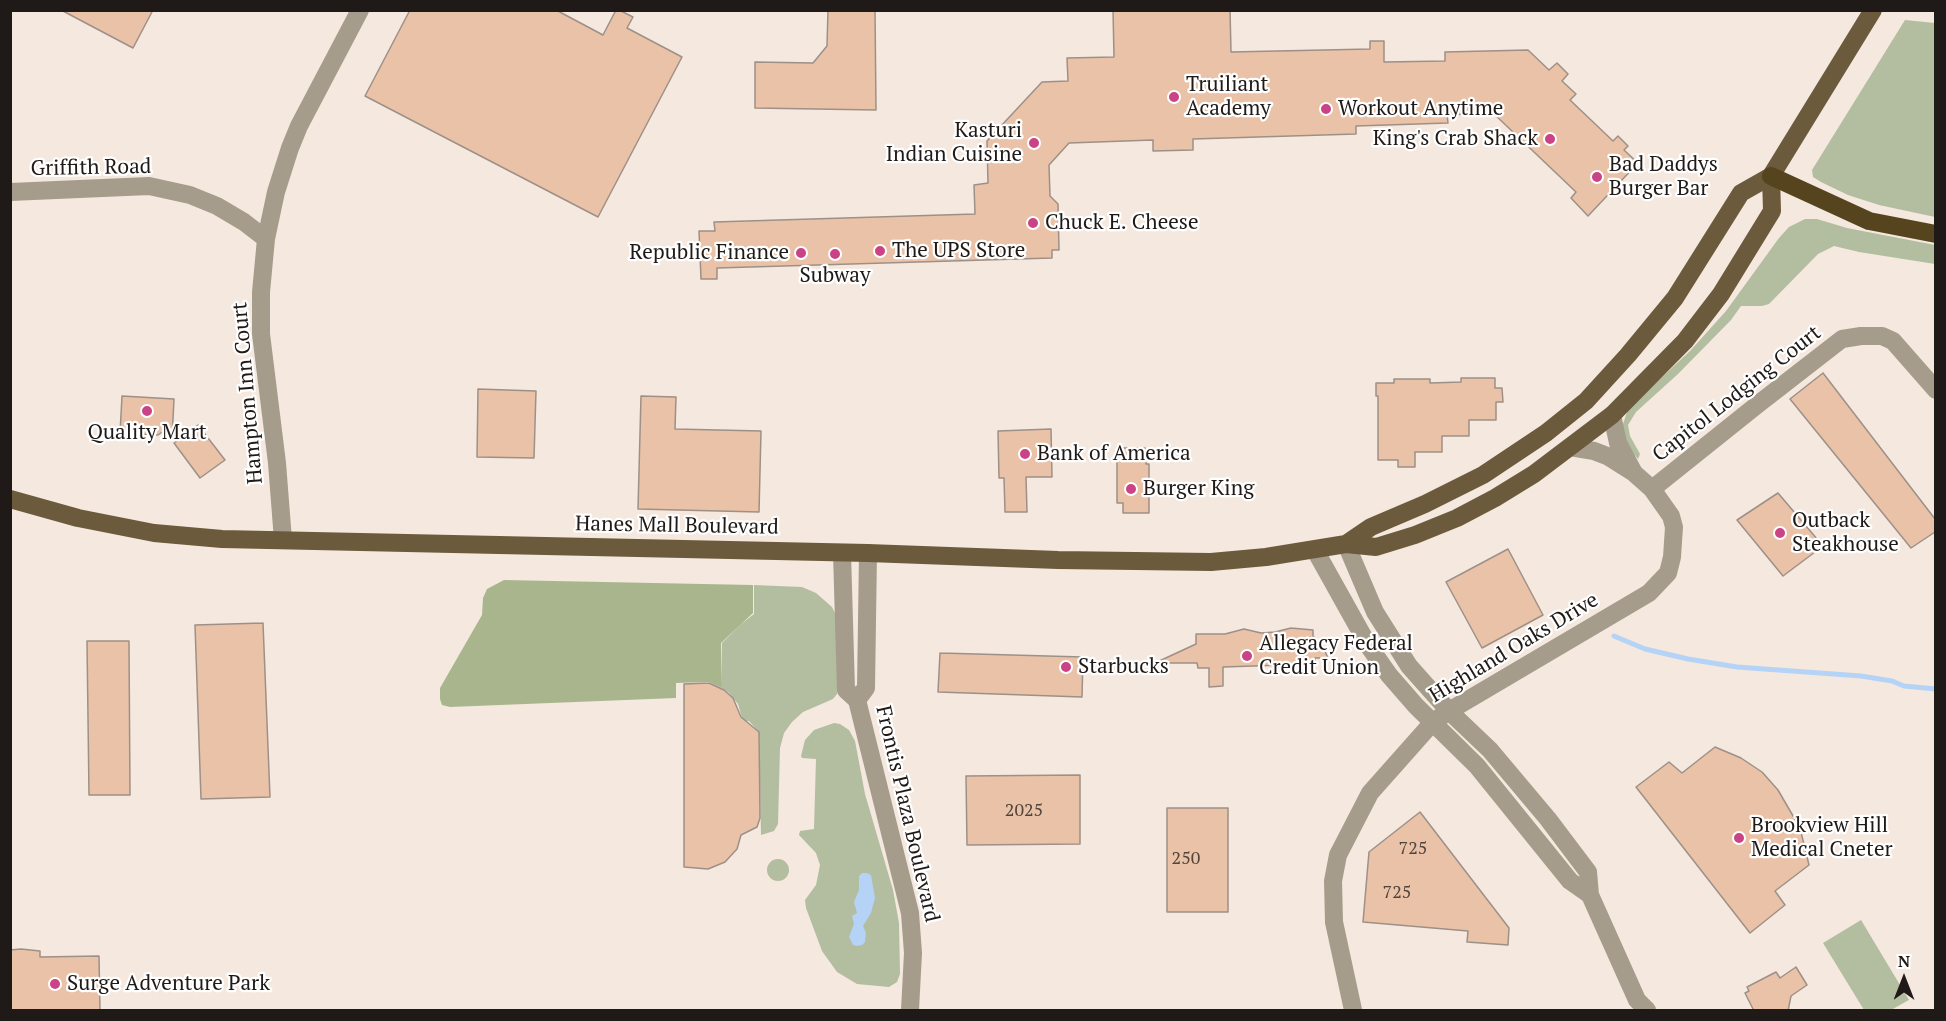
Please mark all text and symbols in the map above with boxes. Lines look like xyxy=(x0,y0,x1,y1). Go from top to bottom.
place label: Truiliant Academy xyxy=(1186,72,1271,122)
marker: Truiliant Academy xyxy=(1167,90,1181,104)
place label: Workout Anytime xyxy=(1338,96,1503,122)
marker: Workout Anytime xyxy=(1319,102,1333,116)
place label: Kasturi Indian Cuisine xyxy=(886,118,1022,168)
place label: King's Crab Shack xyxy=(1373,126,1538,152)
marker: King's Crab Shack xyxy=(1543,132,1557,146)
marker: Kasturi Indian Cuisine xyxy=(1027,136,1041,150)
place label: Bad Daddys Burger Bar xyxy=(1609,152,1718,202)
street label: Griffith Road xyxy=(30,154,152,182)
marker: Bad Daddys Burger Bar xyxy=(1590,170,1604,184)
place label: Chuck E. Cheese xyxy=(1045,210,1198,236)
marker: Chuck E. Cheese xyxy=(1026,216,1040,230)
place label: The UPS Store xyxy=(892,238,1025,264)
place label: Republic Finance xyxy=(629,240,789,266)
marker: The UPS Store xyxy=(873,244,887,258)
marker: Republic Finance xyxy=(794,246,808,260)
marker: Subway xyxy=(828,247,842,261)
place label: Subway xyxy=(799,263,871,289)
street label: Hampton Inn Court xyxy=(227,301,269,485)
street label: Capitol Lodging Court xyxy=(1648,321,1826,467)
marker: Quality Mart xyxy=(140,404,154,418)
place label: Quality Mart xyxy=(88,420,206,446)
place label: Bank of America xyxy=(1037,441,1191,467)
marker: Bank of America xyxy=(1018,447,1032,461)
place label: Burger King xyxy=(1143,476,1254,502)
marker: Burger King xyxy=(1124,482,1138,496)
place label: Outback Steakhouse xyxy=(1792,508,1899,558)
street label: Hanes Mall Boulevard xyxy=(575,512,779,540)
marker: Outback Steakhouse xyxy=(1773,526,1787,540)
street label: Highland Oaks Drive xyxy=(1425,588,1603,708)
place label: Allegacy Federal Credit Union xyxy=(1259,631,1413,681)
marker: Allegacy Federal Credit Union xyxy=(1240,649,1254,663)
place label: Starbucks xyxy=(1078,654,1169,680)
marker: Starbucks xyxy=(1059,660,1073,674)
street label: Frontis Plaza Boulevard xyxy=(870,703,944,925)
house number: 2025 xyxy=(1005,800,1043,822)
place label: Brookview Hill Medical Cneter xyxy=(1751,813,1893,863)
marker: Brookview Hill Medical Cneter xyxy=(1732,831,1746,845)
house number: 725 xyxy=(1399,838,1427,860)
house number: 250 xyxy=(1172,848,1200,870)
house number: 725 xyxy=(1383,882,1411,904)
north arrow xyxy=(1874,949,1934,1009)
text: N xyxy=(1898,950,1910,972)
place label: Surge Adventure Park xyxy=(67,971,270,997)
marker: Surge Adventure Park xyxy=(48,977,62,991)

